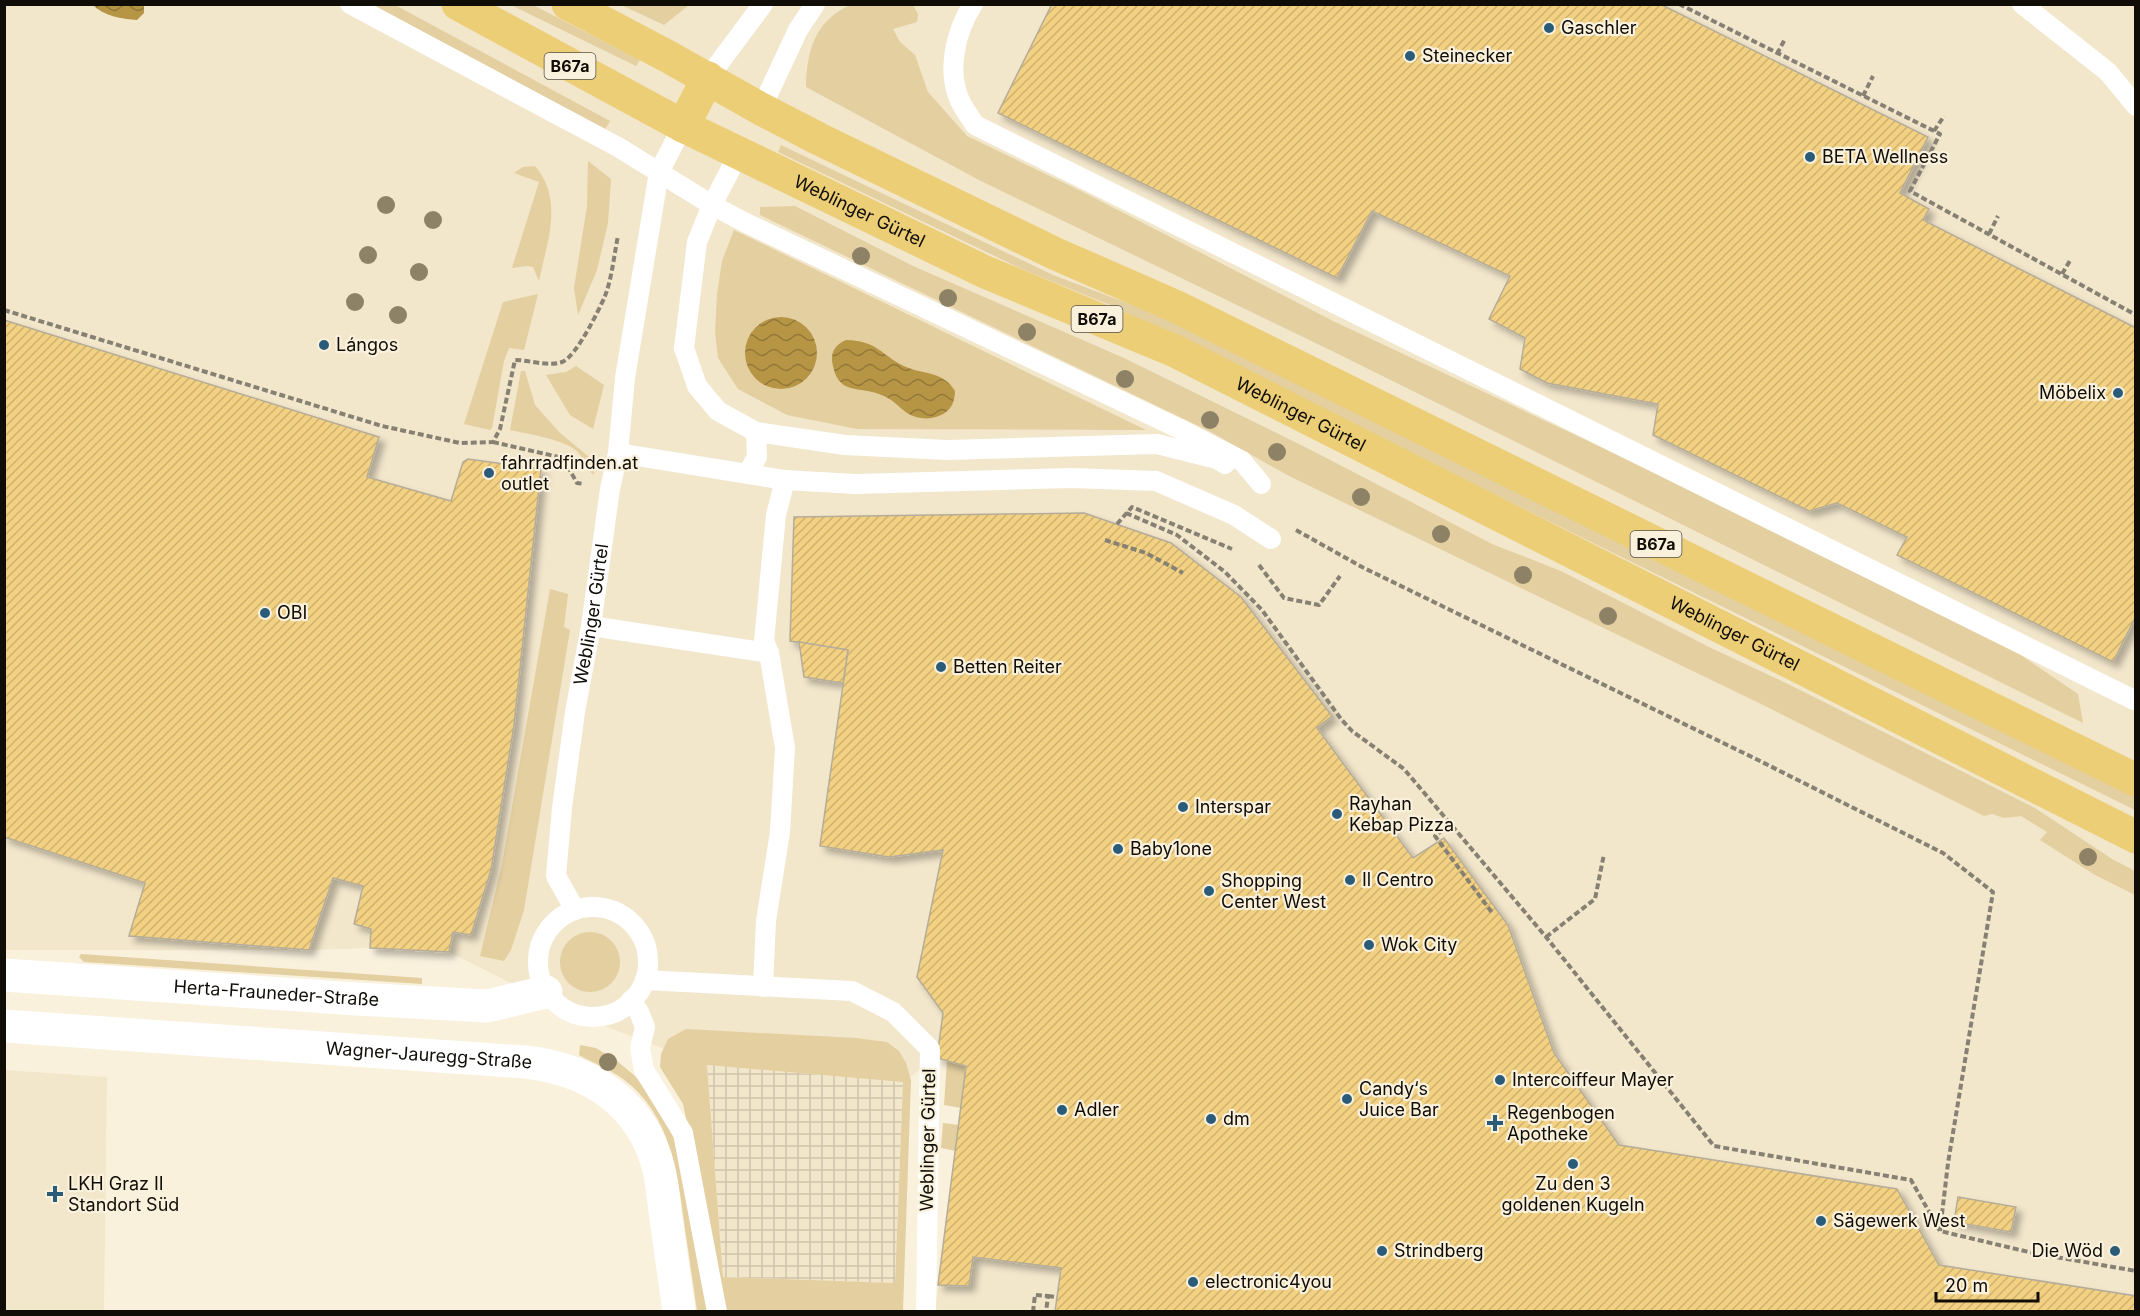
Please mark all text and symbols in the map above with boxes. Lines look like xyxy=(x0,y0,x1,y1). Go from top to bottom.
place label: Gaschler xyxy=(1561,17,1637,38)
marker: Gaschler xyxy=(1542,21,1556,35)
place label: Steinecker xyxy=(1422,45,1512,66)
marker: Steinecker xyxy=(1403,49,1417,63)
road number: B67a xyxy=(544,53,596,79)
place label: BETA Wellness xyxy=(1822,146,1948,167)
marker: BETA Wellness xyxy=(1803,150,1817,164)
street label: Weblinger Gürtel xyxy=(791,170,929,251)
road number: B67a xyxy=(1072,306,1122,332)
place label: Lángos xyxy=(336,334,398,355)
marker: Lángos xyxy=(317,338,331,352)
street label: Weblinger Gürtel xyxy=(1232,373,1369,456)
place label: Möbelix xyxy=(2039,382,2106,403)
marker: Möbelix xyxy=(2111,386,2125,400)
place label: fahrradfinden.at outlet xyxy=(501,452,638,494)
marker: fahrradfinden.at outlet xyxy=(482,466,496,480)
road number: B67a xyxy=(1630,531,1682,557)
street label: Weblinger Gürtel xyxy=(569,542,612,687)
street label: Weblinger Gürtel xyxy=(1666,592,1803,675)
place label: OBI xyxy=(277,602,307,623)
marker: OBI xyxy=(258,606,272,620)
place label: Betten Reiter xyxy=(953,656,1062,677)
marker: Betten Reiter xyxy=(934,660,948,674)
place label: Rayhan Kebap Pizza xyxy=(1349,793,1454,835)
place label: Interspar xyxy=(1195,796,1271,817)
marker: Interspar xyxy=(1176,800,1190,814)
marker: Rayhan Kebap Pizza xyxy=(1330,807,1344,821)
place label: Baby1one xyxy=(1130,838,1212,859)
marker: Baby1one xyxy=(1111,842,1125,856)
place label: Il Centro xyxy=(1362,869,1434,890)
place label: Shopping Center West xyxy=(1221,870,1326,912)
marker: Il Centro xyxy=(1343,873,1357,887)
marker: Shopping Center West xyxy=(1202,884,1216,898)
place label: Wok City xyxy=(1381,934,1457,955)
marker: Wok City xyxy=(1362,938,1376,952)
street label: Herta-Frauneder-Straße xyxy=(173,976,380,1010)
street label: Wagner-Jauregg-Straße xyxy=(325,1037,534,1073)
street label: Weblinger Gürtel xyxy=(916,1068,939,1212)
place label: Intercoiffeur Mayer xyxy=(1512,1069,1674,1090)
marker: Intercoiffeur Mayer xyxy=(1493,1073,1507,1087)
place label: Candy‘s Juice Bar xyxy=(1359,1078,1439,1120)
marker: Candy‘s Juice Bar xyxy=(1340,1092,1354,1106)
place label: Adler xyxy=(1074,1099,1119,1120)
place label: Regenbogen Apotheke xyxy=(1507,1102,1615,1144)
marker: Adler xyxy=(1055,1103,1069,1117)
place label: dm xyxy=(1223,1108,1250,1129)
marker: dm xyxy=(1204,1112,1218,1126)
marker: Regenbogen Apotheke xyxy=(1488,1116,1502,1130)
marker: Zu den 3 goldenen Kugeln xyxy=(1566,1157,1580,1171)
place label: LKH Graz II Standort Süd xyxy=(68,1173,179,1215)
place label: Zu den 3 goldenen Kugeln xyxy=(1501,1173,1645,1215)
marker: LKH Graz II Standort Süd xyxy=(46,1185,64,1203)
place label: Sägewerk West xyxy=(1833,1210,1966,1231)
marker: Sägewerk West xyxy=(1814,1214,1828,1228)
place label: Strindberg xyxy=(1394,1240,1484,1261)
place label: Die Wöd xyxy=(2031,1240,2103,1261)
marker: Strindberg xyxy=(1375,1244,1389,1258)
marker: Die Wöd xyxy=(2108,1244,2122,1258)
scale bar xyxy=(1936,1265,2038,1303)
place label: electronic4you xyxy=(1205,1271,1332,1292)
marker: electronic4you xyxy=(1186,1275,1200,1289)
text: 20 m xyxy=(1945,1275,1988,1296)

